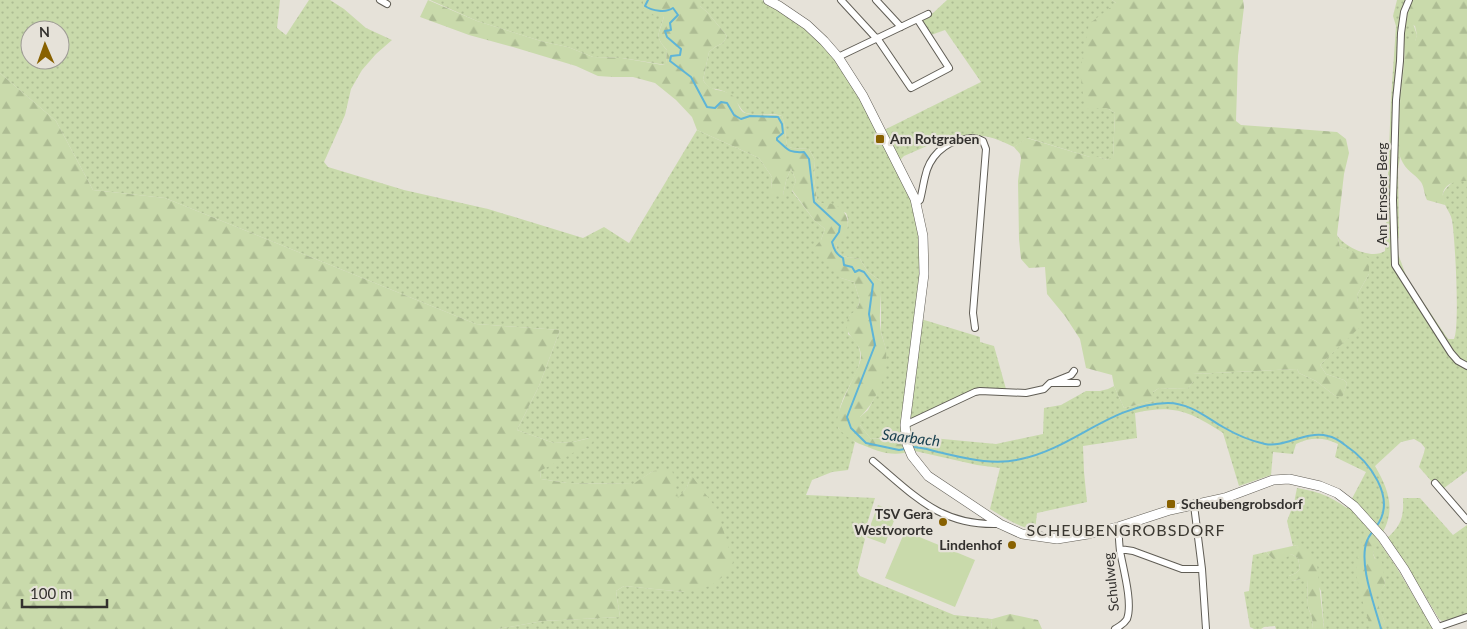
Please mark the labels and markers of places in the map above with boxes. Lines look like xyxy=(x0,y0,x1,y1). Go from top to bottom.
place label: Am Rotgraben xyxy=(889,130,980,147)
marker: Am Rotgraben xyxy=(874,133,886,145)
place label: Scheubengrobsdorf xyxy=(1181,495,1303,512)
marker: Scheubengrobsdorf xyxy=(1165,498,1177,510)
place label: TSV Gera Westvororte xyxy=(854,505,934,538)
marker: TSV Gera Westvororte xyxy=(937,516,949,528)
place label: Lindenhof xyxy=(939,536,1002,553)
marker: Lindenhof xyxy=(1006,539,1018,551)

